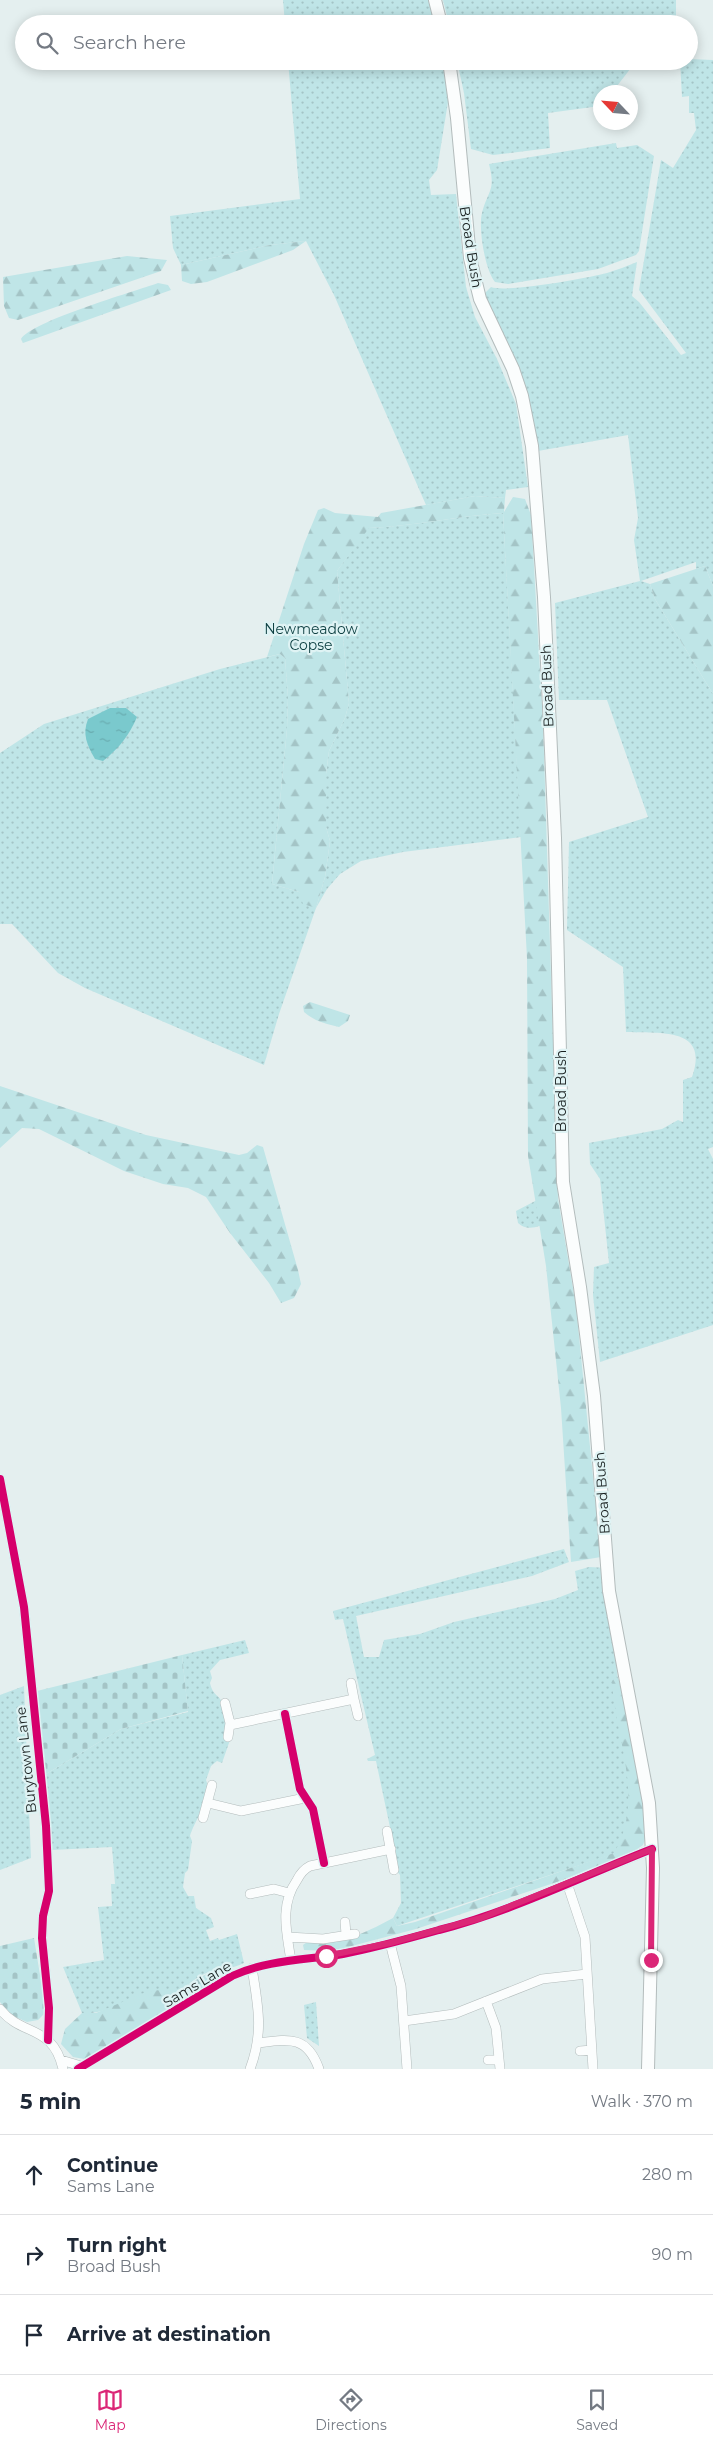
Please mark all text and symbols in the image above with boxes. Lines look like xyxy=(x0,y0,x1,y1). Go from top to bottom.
search box xyxy=(15,15,698,70)
icon: search xyxy=(33,29,61,57)
text: Search here xyxy=(73,31,186,54)
north arrow xyxy=(593,85,638,130)
street label: Broad Bush xyxy=(456,205,486,289)
park label: Newmeadow Copse xyxy=(264,620,359,654)
street label: Broad Bush xyxy=(537,645,557,727)
street label: Broad Bush xyxy=(552,1050,570,1132)
street label: Broad Bush xyxy=(590,1451,614,1535)
street label: Burytown Lane xyxy=(11,1706,41,1814)
route start xyxy=(315,1945,338,1968)
route end xyxy=(640,1949,663,1972)
street label: Sams Lane xyxy=(160,1957,234,2011)
text: 5 min xyxy=(20,2089,81,2114)
text: Walk · 370 m xyxy=(591,2092,693,2111)
text: Continue xyxy=(67,2154,158,2177)
icon: ahead xyxy=(20,2161,48,2189)
text: 280 m xyxy=(642,2165,693,2184)
text: Sams Lane xyxy=(67,2177,155,2196)
text: Turn right xyxy=(67,2234,167,2257)
icon: right xyxy=(20,2241,48,2269)
text: 90 m xyxy=(651,2245,693,2264)
text: Broad Bush xyxy=(67,2257,161,2276)
icon: arrive xyxy=(20,2321,48,2349)
text: Arrive at destination xyxy=(67,2323,271,2346)
tab: Map xyxy=(95,2386,126,2434)
tab: Directions xyxy=(315,2386,387,2434)
tab: Saved xyxy=(576,2386,618,2434)

